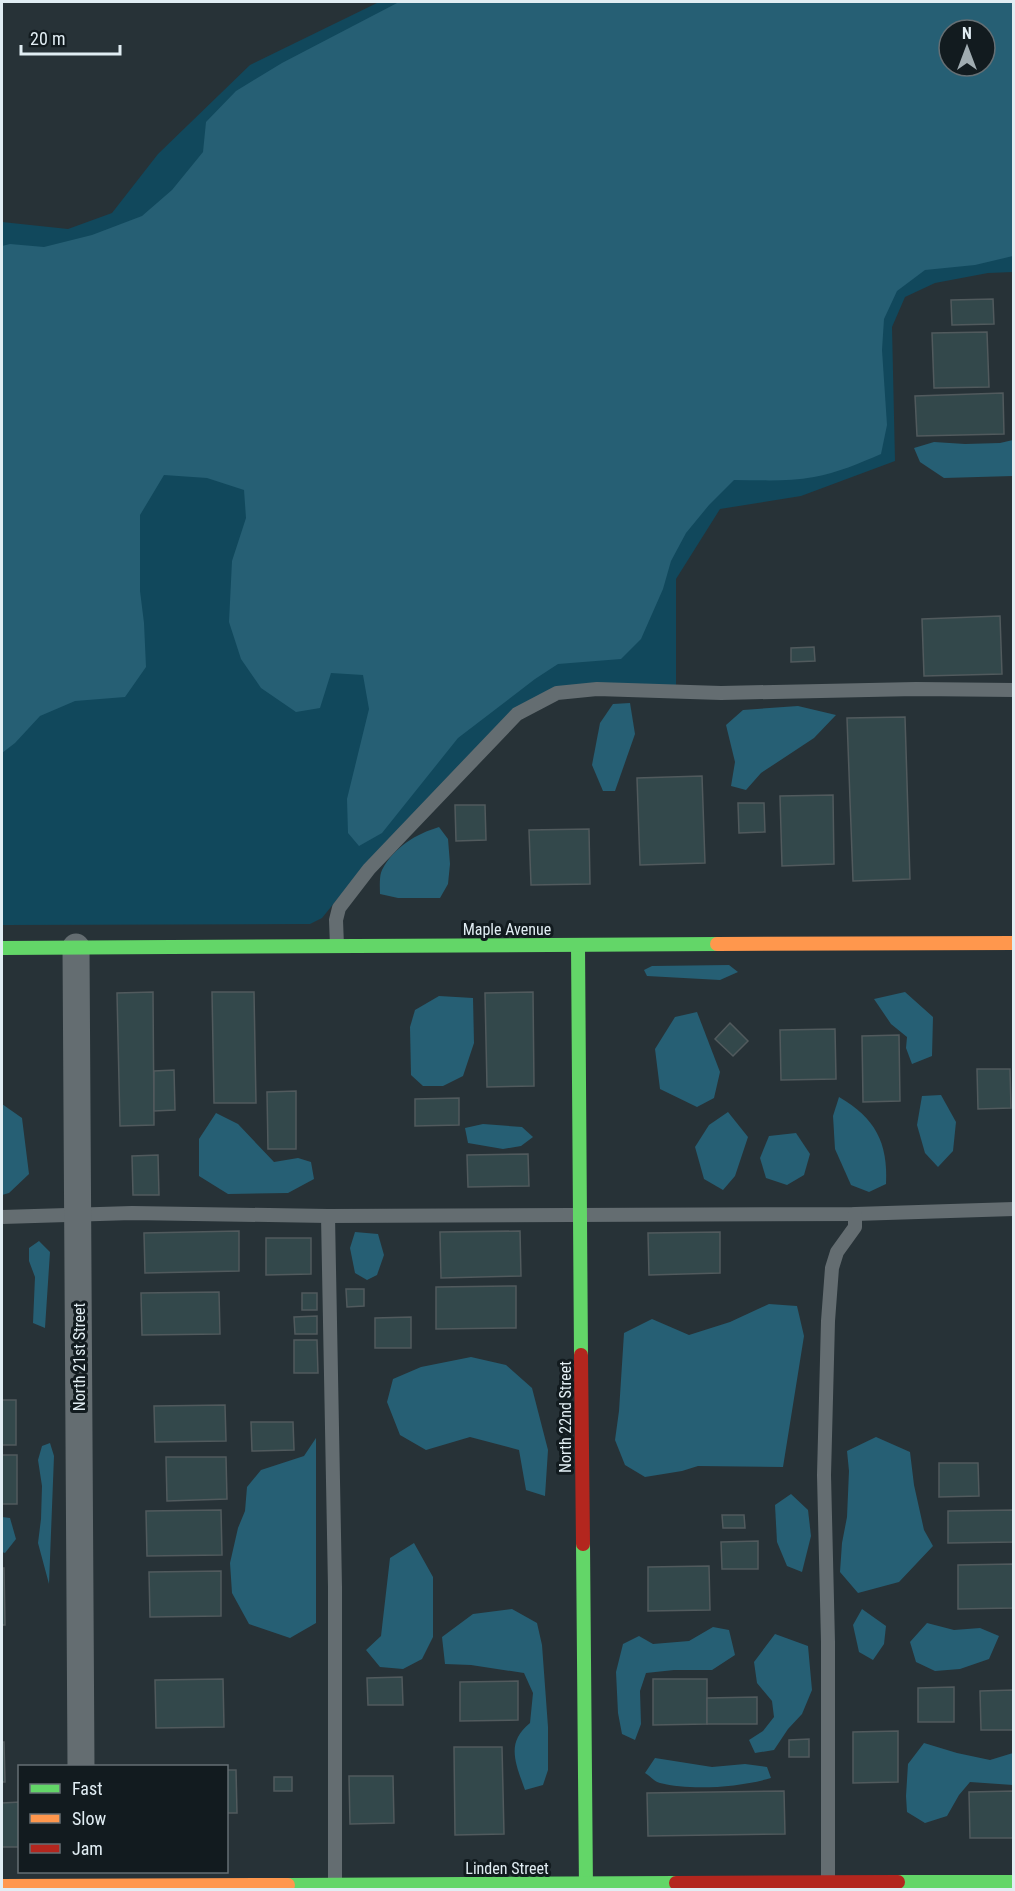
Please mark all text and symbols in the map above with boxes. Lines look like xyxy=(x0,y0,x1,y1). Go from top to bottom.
scale bar xyxy=(21,18,120,56)
north arrow xyxy=(937,18,997,78)
text: N xyxy=(962,24,972,43)
text: 20 m xyxy=(30,28,65,49)
street label: Maple Avenue xyxy=(463,920,551,939)
street label: North 21st Street xyxy=(70,1303,89,1411)
street label: North 22nd Street xyxy=(556,1361,575,1473)
legend xyxy=(18,1765,228,1873)
text: Fast xyxy=(72,1778,103,1799)
text: Slow xyxy=(72,1808,107,1829)
text: Jam xyxy=(72,1838,103,1859)
street label: Linden Street xyxy=(465,1859,549,1878)

